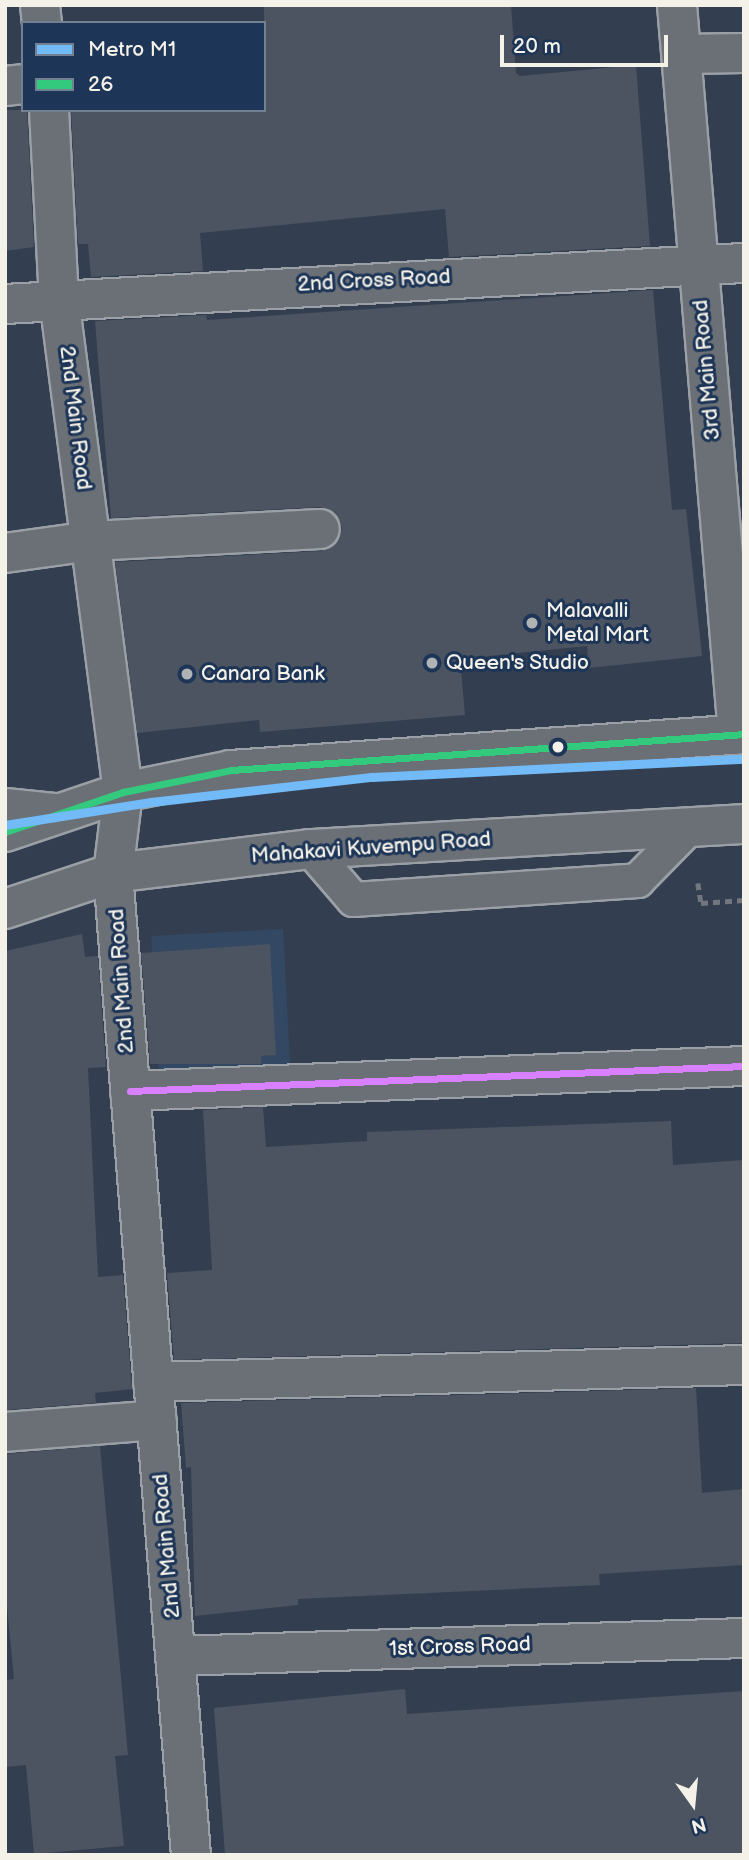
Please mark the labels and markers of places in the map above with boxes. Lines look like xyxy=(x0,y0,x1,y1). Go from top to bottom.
place label: Malavalli Metal Mart xyxy=(546,598,649,648)
marker: Malavalli Metal Mart xyxy=(524,615,540,631)
place label: Queen's Studio xyxy=(446,650,589,676)
marker: Queen's Studio xyxy=(424,655,440,671)
place label: Canara Bank xyxy=(201,661,325,687)
marker: Canara Bank xyxy=(179,666,195,682)
unlabelled marker xyxy=(551,740,565,754)

